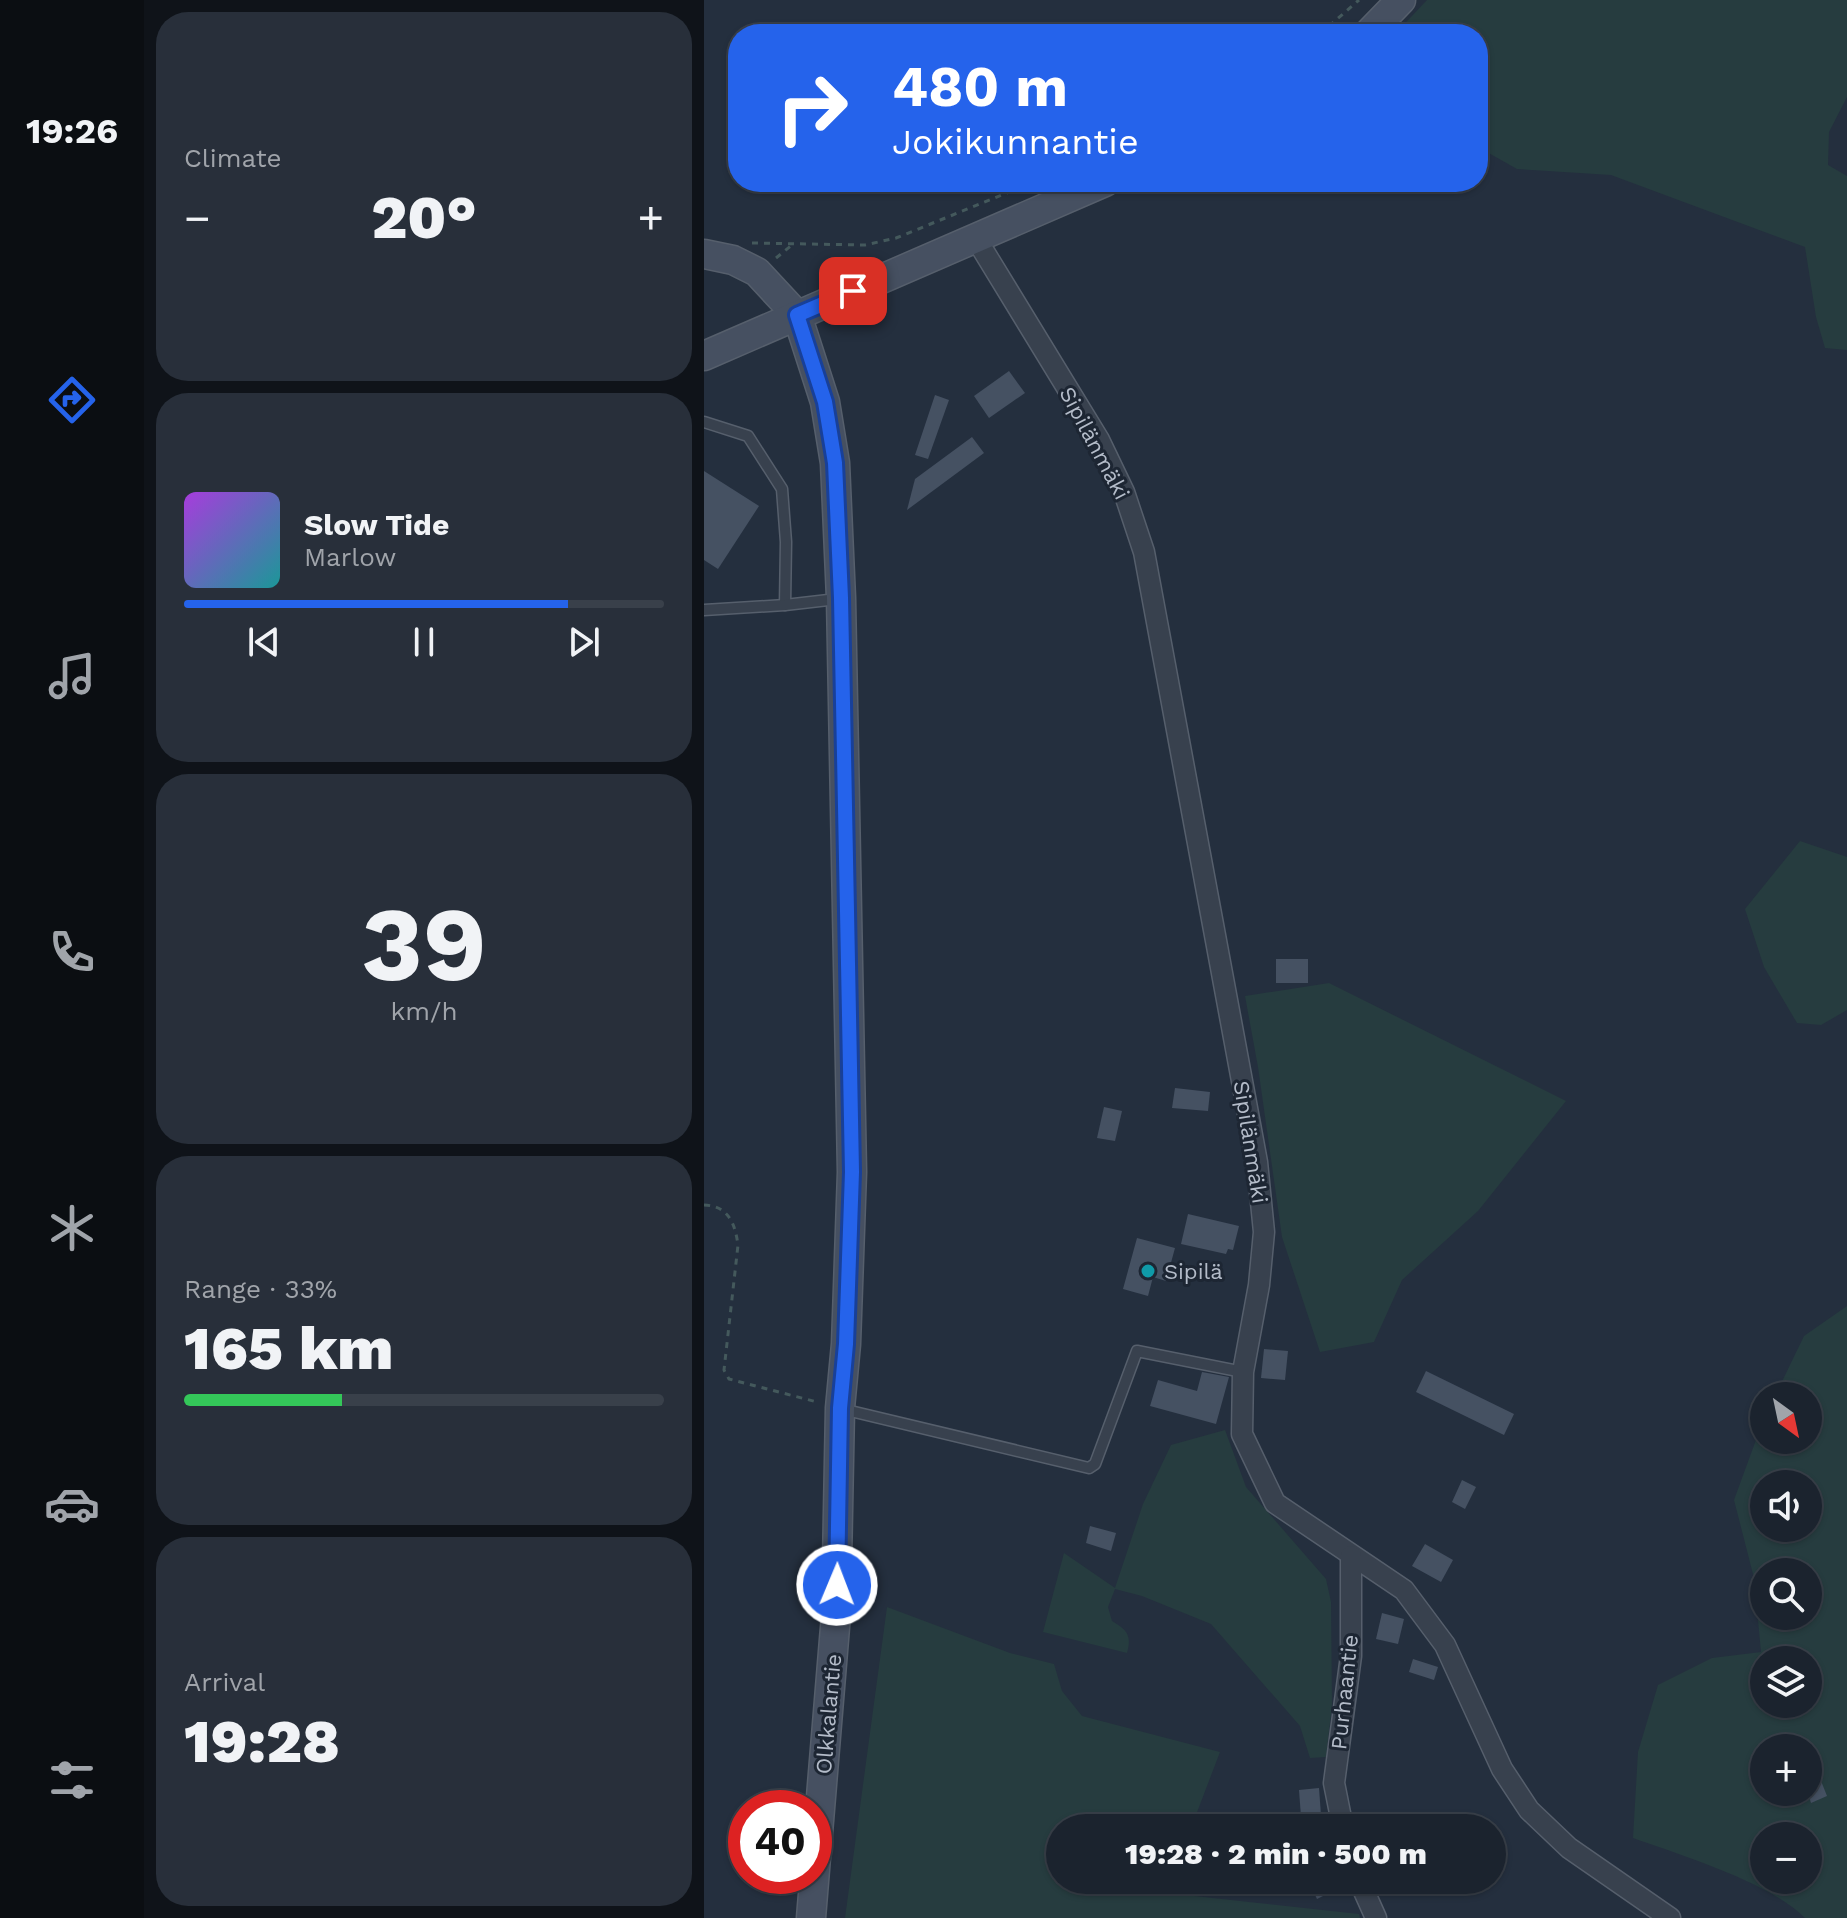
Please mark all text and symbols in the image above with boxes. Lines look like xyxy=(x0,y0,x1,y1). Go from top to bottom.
text: 480 m xyxy=(892,54,1068,120)
icon: right xyxy=(760,56,864,160)
text: 19:26 xyxy=(26,110,118,152)
text: Jokikunnantie xyxy=(892,121,1139,163)
text: Climate xyxy=(184,143,282,173)
text: 20° xyxy=(371,182,477,253)
text: − xyxy=(184,192,211,244)
text: + xyxy=(637,192,664,244)
pin xyxy=(819,257,887,325)
icon: arrive xyxy=(831,269,875,313)
icon: directions xyxy=(44,372,100,428)
street label: Sipilänmäki xyxy=(1054,383,1135,504)
text: Slow Tide xyxy=(304,507,449,542)
text: Marlow xyxy=(304,542,396,572)
icon: previous xyxy=(242,620,286,664)
icon: pause xyxy=(402,620,446,664)
icon: next xyxy=(562,620,606,664)
icon: music xyxy=(44,648,100,704)
text: 39 xyxy=(361,883,487,1005)
icon: phone xyxy=(44,924,100,980)
text: km/h xyxy=(391,996,457,1026)
street label: Sipilänmäki xyxy=(1228,1079,1273,1205)
icon: climate xyxy=(44,1200,100,1256)
place label: Sipilä xyxy=(1164,1259,1223,1284)
marker: Sipilä xyxy=(1139,1262,1157,1280)
text: Range · 33% xyxy=(184,1274,337,1304)
text: 165 km xyxy=(184,1313,394,1384)
north arrow xyxy=(1750,1382,1822,1454)
map controls xyxy=(1750,1382,1822,1894)
button: sound xyxy=(1750,1470,1822,1542)
icon: car xyxy=(44,1476,100,1532)
position arrow xyxy=(795,1543,879,1627)
button: search xyxy=(1750,1558,1822,1630)
street label: Purhaantie xyxy=(1326,1633,1363,1751)
button: layers xyxy=(1750,1646,1822,1718)
street label: Olkkalantie xyxy=(811,1653,846,1775)
text: Arrival xyxy=(184,1667,265,1697)
text: 19:28 xyxy=(184,1706,340,1777)
button: + xyxy=(1750,1734,1822,1806)
icon: filters xyxy=(44,1752,100,1808)
speed limit sign: 40 xyxy=(728,1790,832,1894)
button: − xyxy=(1750,1822,1822,1894)
text: 19:28 · 2 min · 500 m xyxy=(1125,1836,1427,1871)

